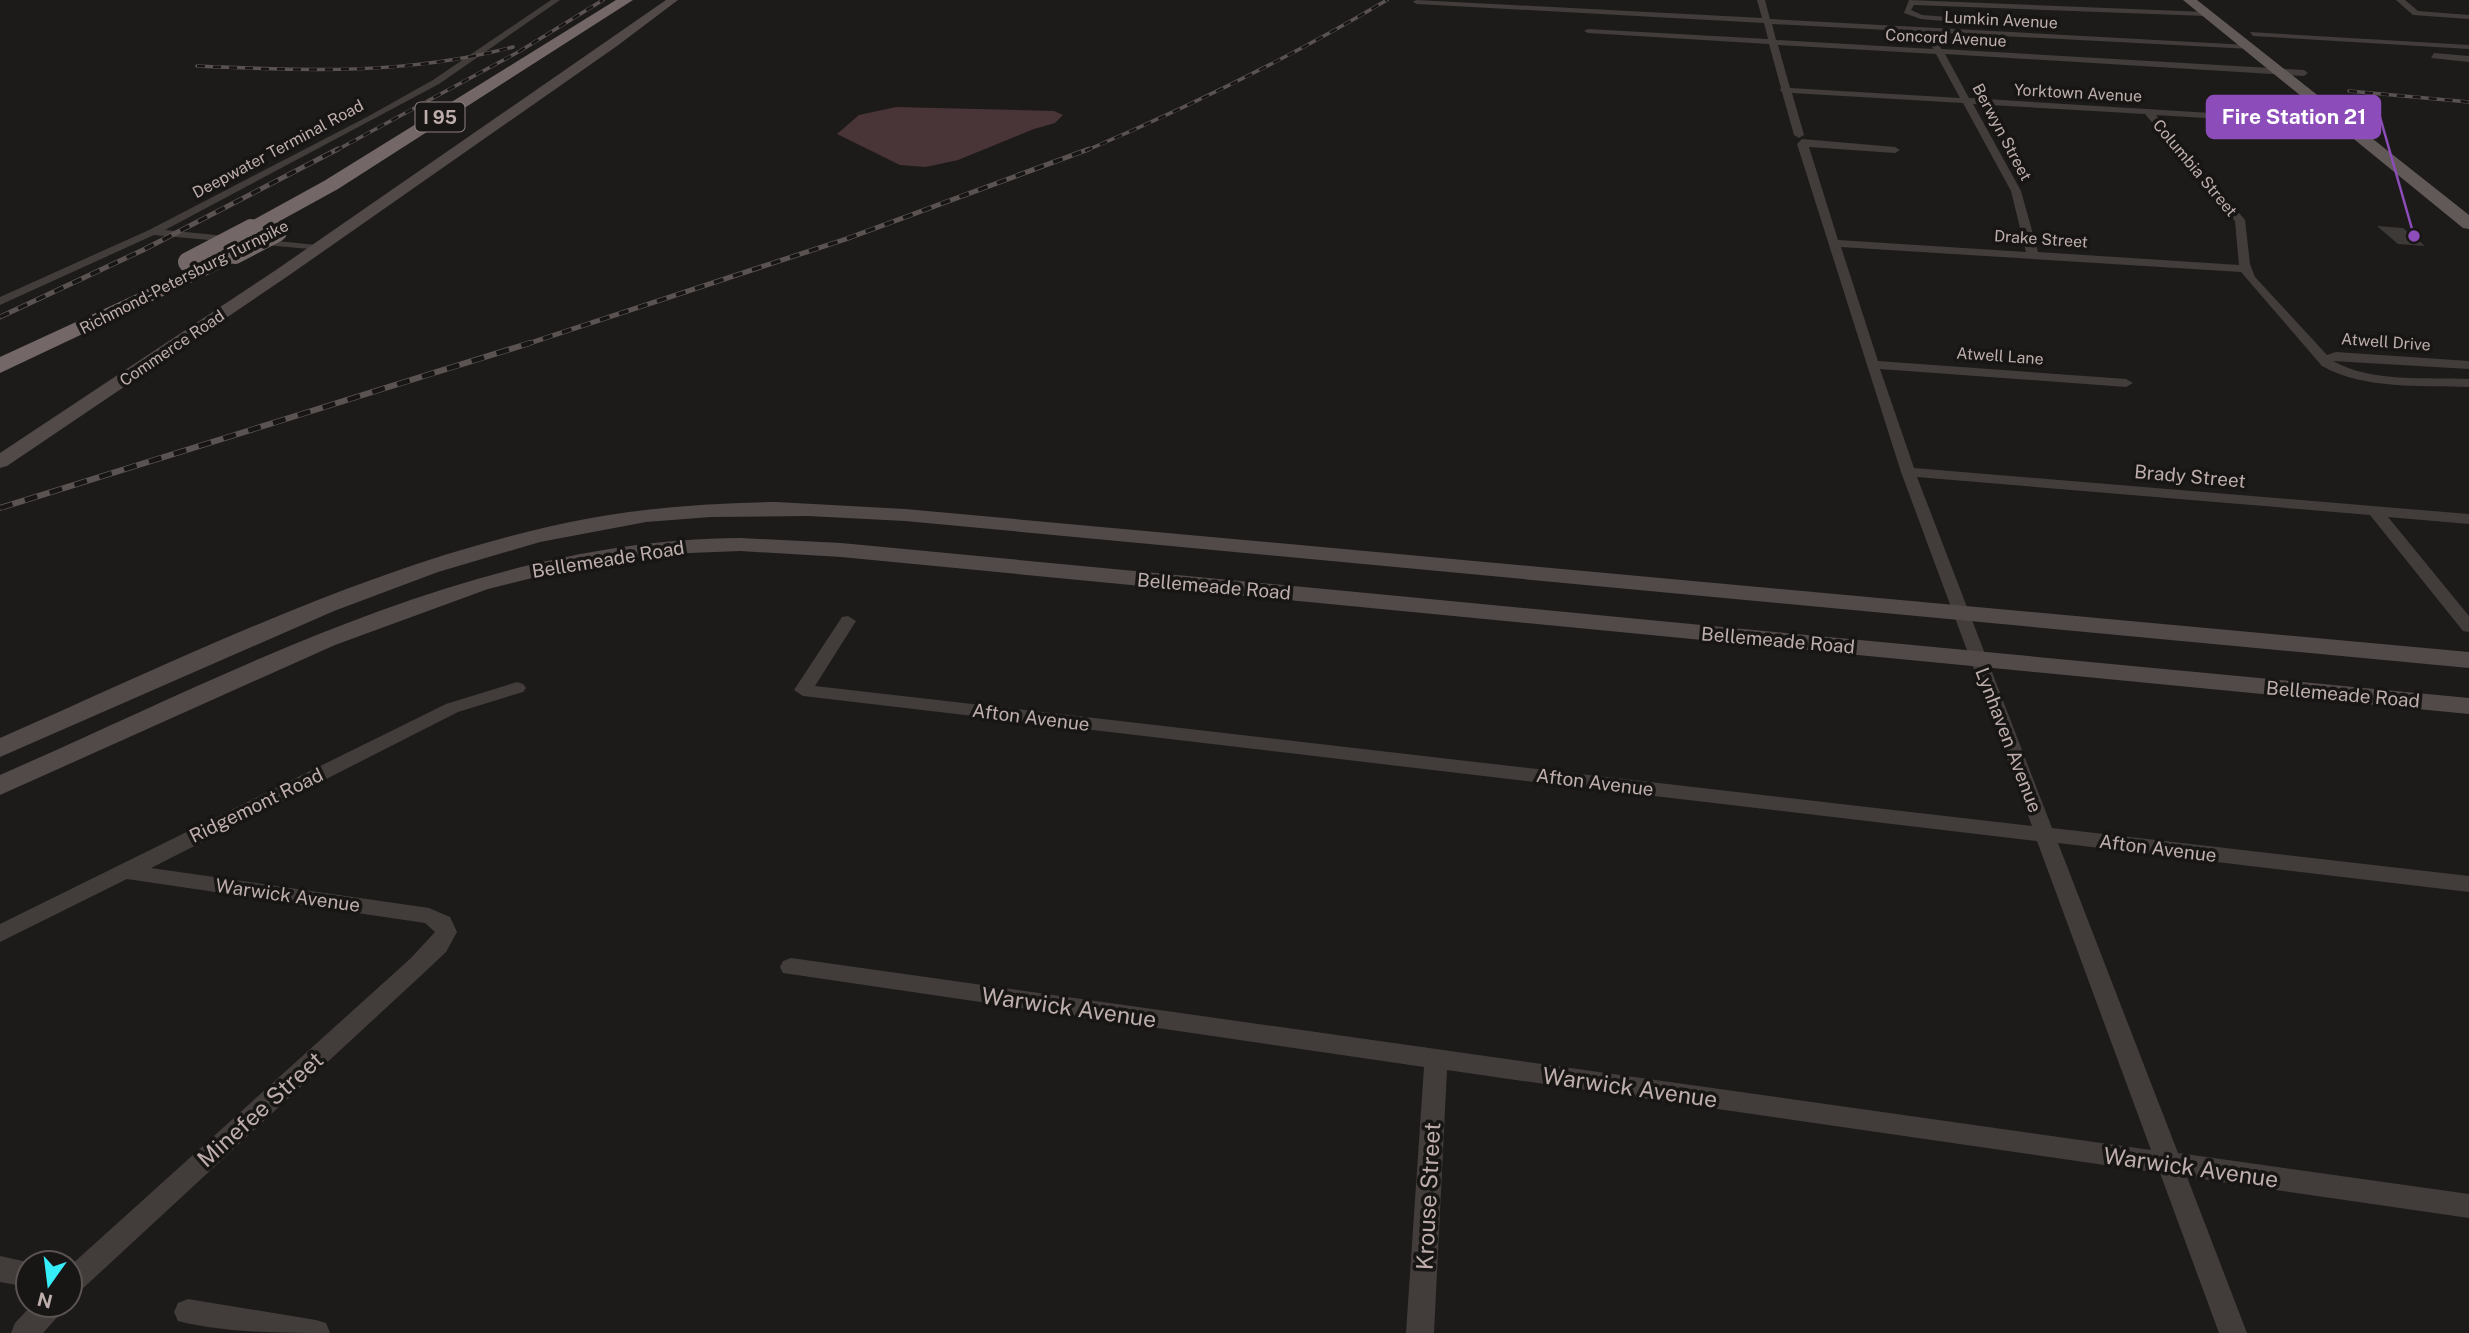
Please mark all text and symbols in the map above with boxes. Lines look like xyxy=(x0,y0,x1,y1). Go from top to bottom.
street label: Lumkin Avenue xyxy=(1944,8,2058,32)
street label: Concord Avenue xyxy=(1885,25,2007,51)
street label: Berwyn Street xyxy=(1968,80,2036,184)
street label: Yorktown Avenue xyxy=(2013,80,2143,106)
street label: Deepwater Terminal Road xyxy=(189,96,367,202)
callout: Fire Station 21 xyxy=(2207,96,2380,138)
road number: I 95 xyxy=(416,103,464,132)
text: Fire Station 21 xyxy=(2222,104,2366,129)
street label: Columbia Street xyxy=(2149,116,2241,220)
street label: Richmond-Petersburg Turnpike xyxy=(76,216,292,338)
street label: Drake Street xyxy=(1993,226,2089,252)
street label: Commerce Road xyxy=(116,306,228,390)
street label: Atwell Drive xyxy=(2341,329,2431,355)
street label: Atwell Lane xyxy=(1956,343,2044,369)
street label: Brady Street xyxy=(2133,460,2247,492)
street label: Bellemeade Road xyxy=(530,536,686,582)
street label: Bellemeade Road xyxy=(1136,568,1292,604)
street label: Bellemeade Road xyxy=(1700,622,1856,658)
street label: Lynhaven Avenue xyxy=(1971,664,2047,816)
street label: Bellemeade Road xyxy=(2265,676,2421,712)
street label: Afton Avenue xyxy=(971,699,1091,735)
street label: Ridgemont Road xyxy=(186,763,326,847)
street label: Afton Avenue xyxy=(1535,764,1655,800)
street label: Afton Avenue xyxy=(2098,830,2218,866)
street label: Warwick Avenue xyxy=(214,874,362,916)
street label: Warwick Avenue xyxy=(980,981,1158,1033)
street label: Minefee Street xyxy=(192,1046,328,1172)
street label: Warwick Avenue xyxy=(1541,1061,1719,1113)
street label: Krouse Street xyxy=(1411,1121,1445,1271)
street label: Warwick Avenue xyxy=(2102,1141,2280,1193)
north arrow xyxy=(14,1249,84,1319)
text: N xyxy=(35,1288,55,1313)

